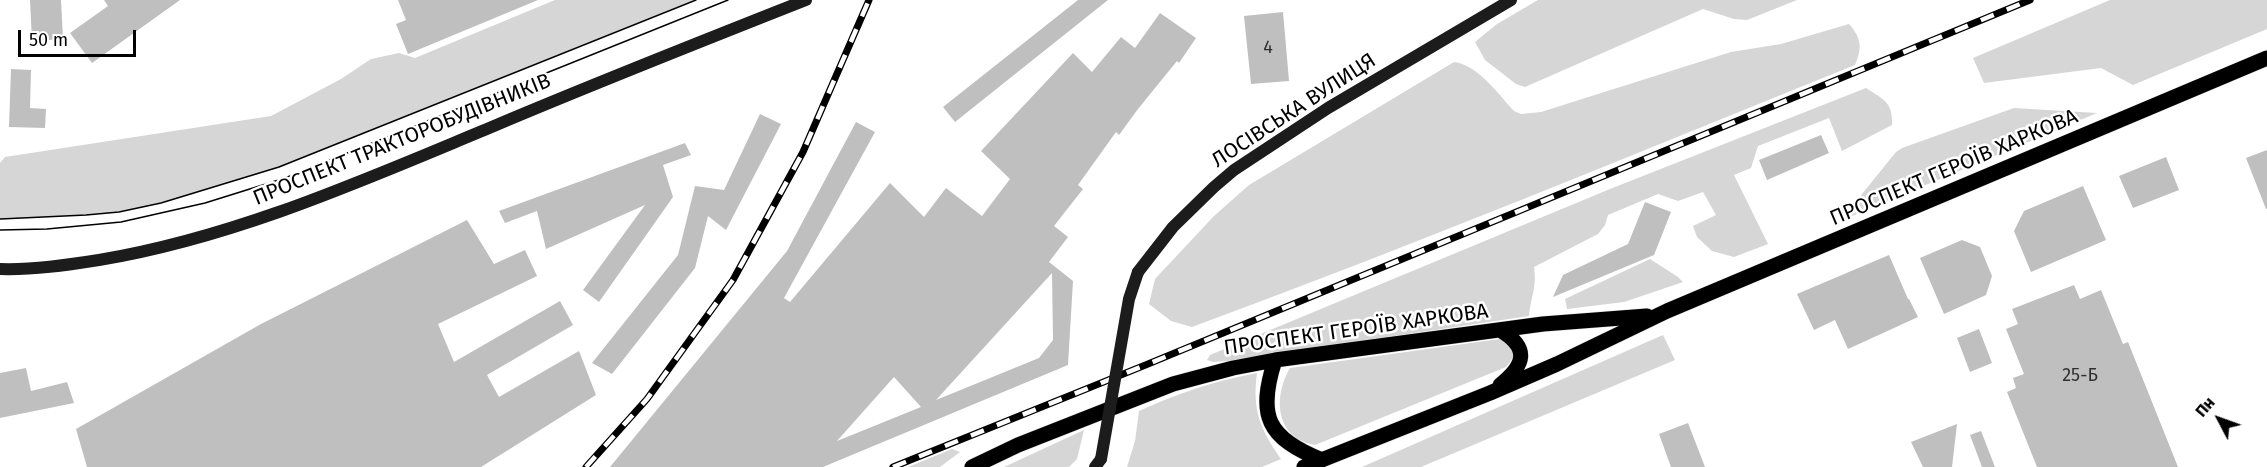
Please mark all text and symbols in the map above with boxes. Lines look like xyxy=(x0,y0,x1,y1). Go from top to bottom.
scale bar xyxy=(21,18,140,56)
text: 50 m xyxy=(29,29,68,51)
house number: 4 xyxy=(1263,37,1273,59)
street label: ЛОСІВСЬКА ВУЛИЦЯ xyxy=(1207,48,1381,174)
street label: ПРОСПЕКТ ТРАКТОРОБУДІВНИКІВ xyxy=(249,69,555,211)
street label: ПРОСПЕКТ ГЕРОЇВ ХАРКОВА xyxy=(1826,104,2082,232)
street label: ПРОСПЕКТ ГЕРОЇВ ХАРКОВА xyxy=(1222,299,1490,361)
house number: 25-Б xyxy=(2062,365,2098,387)
north arrow xyxy=(2189,389,2249,449)
text: Пн xyxy=(2191,393,2219,421)

